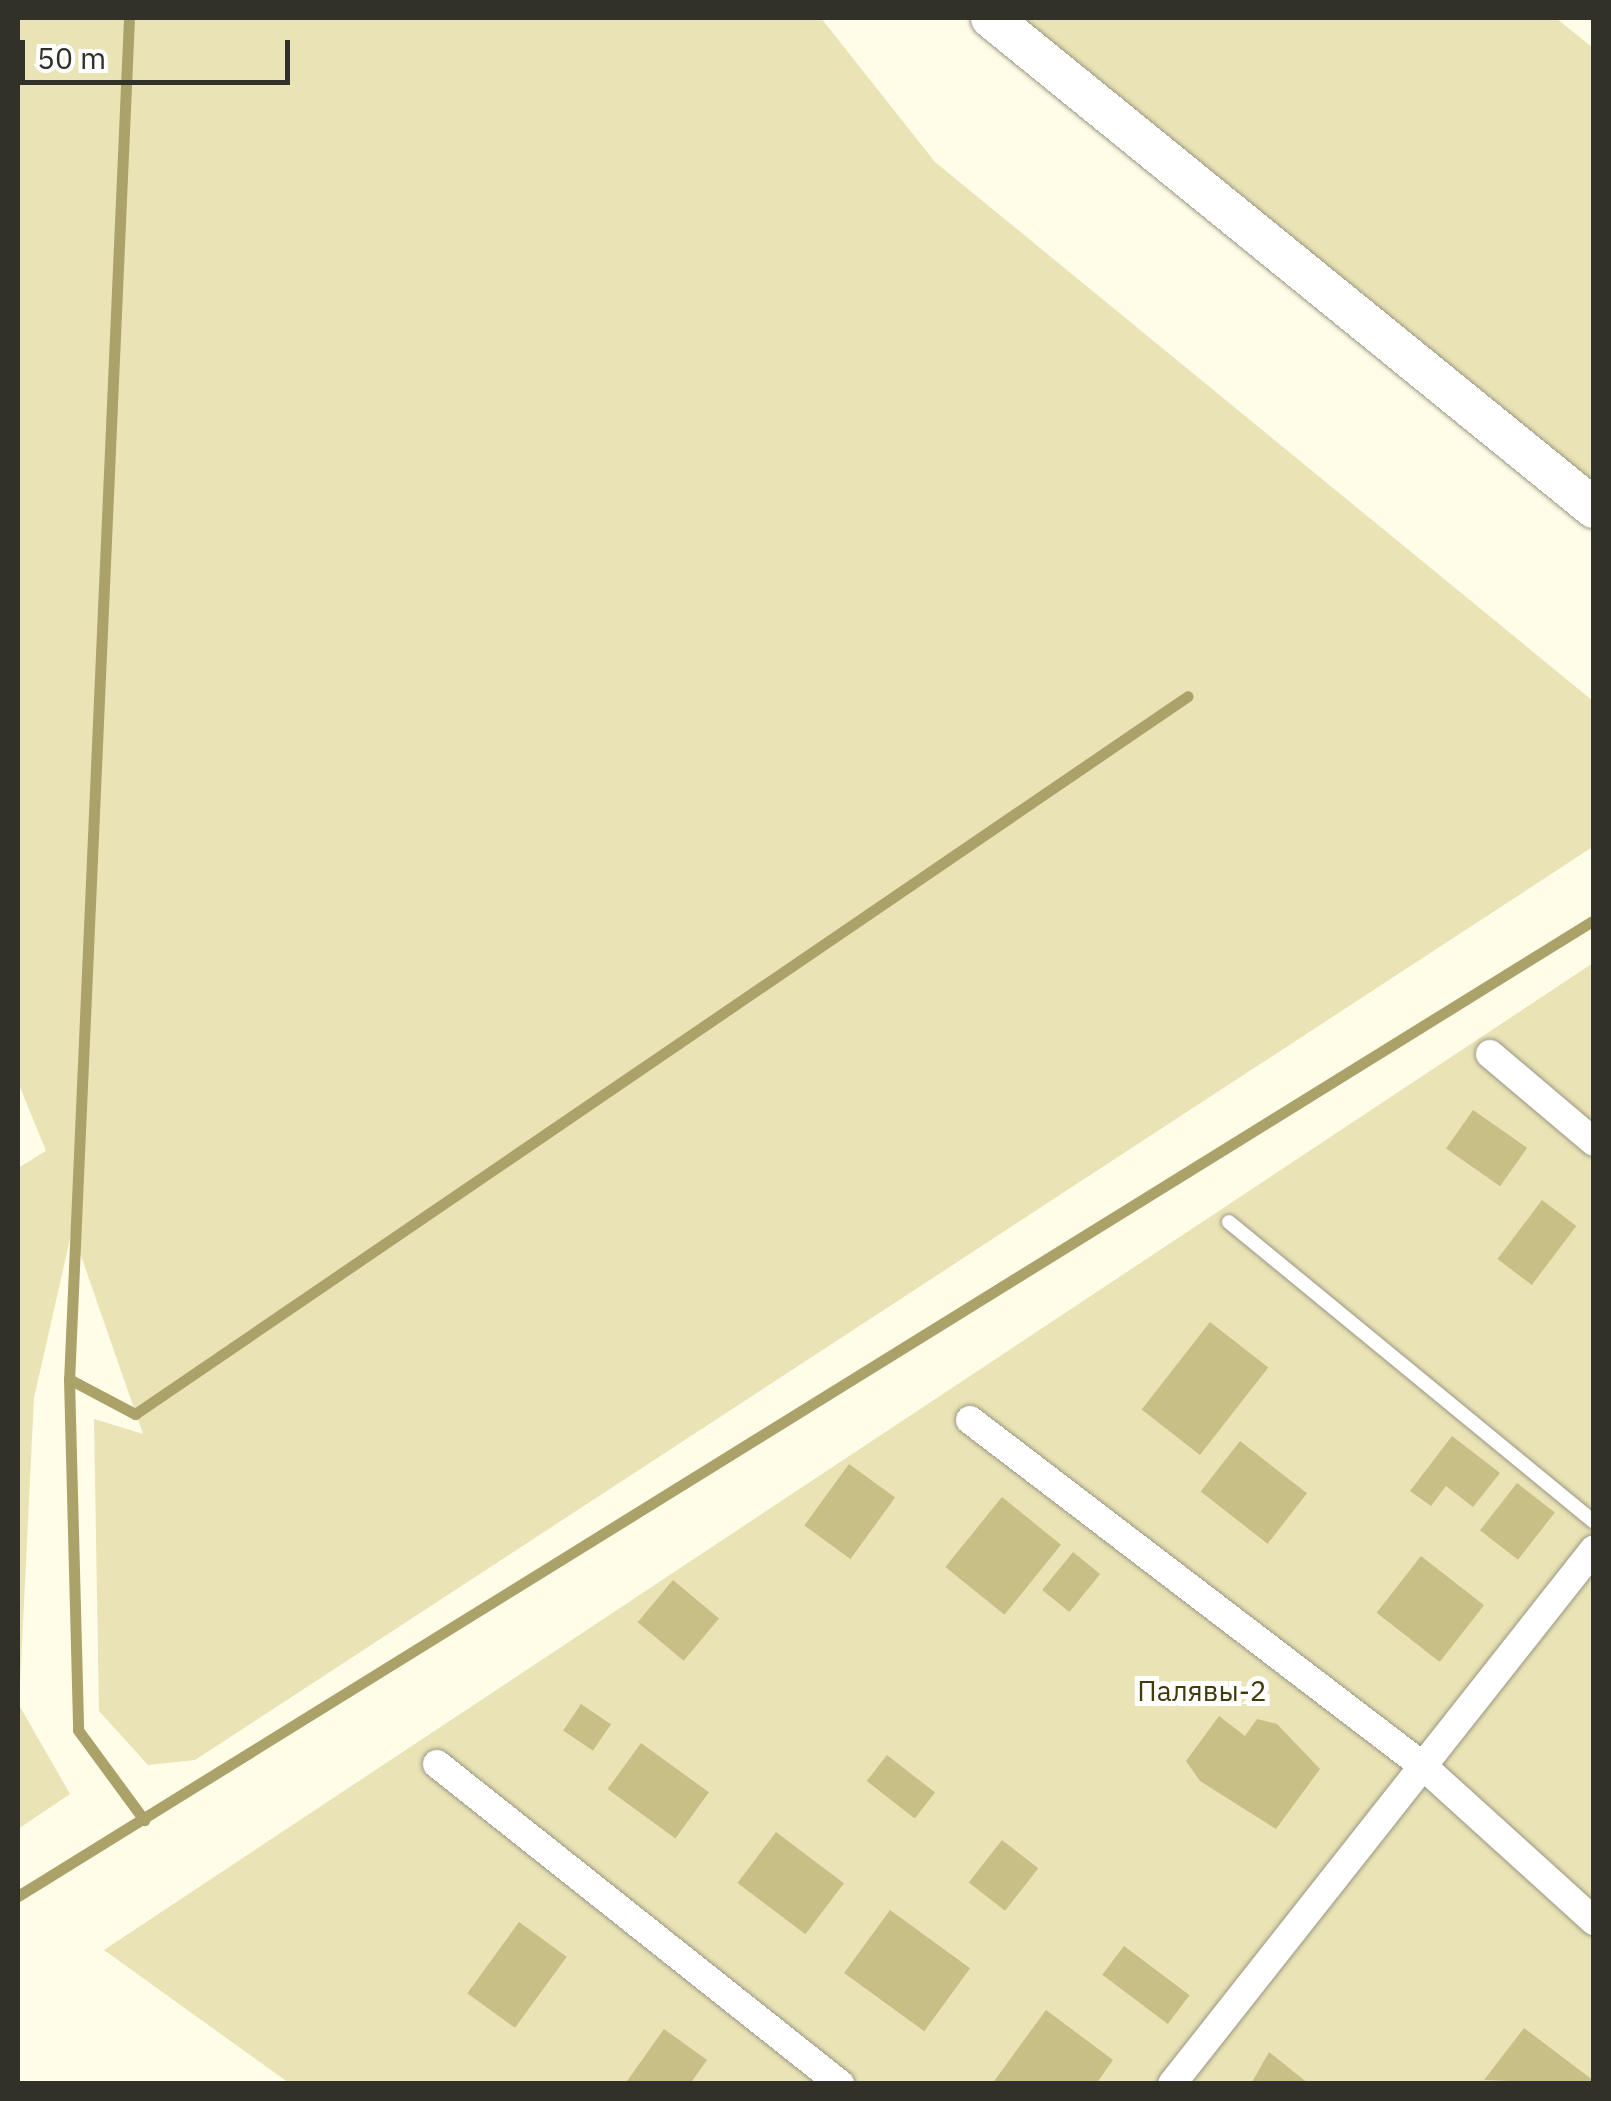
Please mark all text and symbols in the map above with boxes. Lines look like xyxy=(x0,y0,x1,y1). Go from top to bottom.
scale bar xyxy=(25,20,295,82)
text: 50 m xyxy=(37,38,106,77)
park label: Палявы-2 xyxy=(1137,1674,1267,1708)

